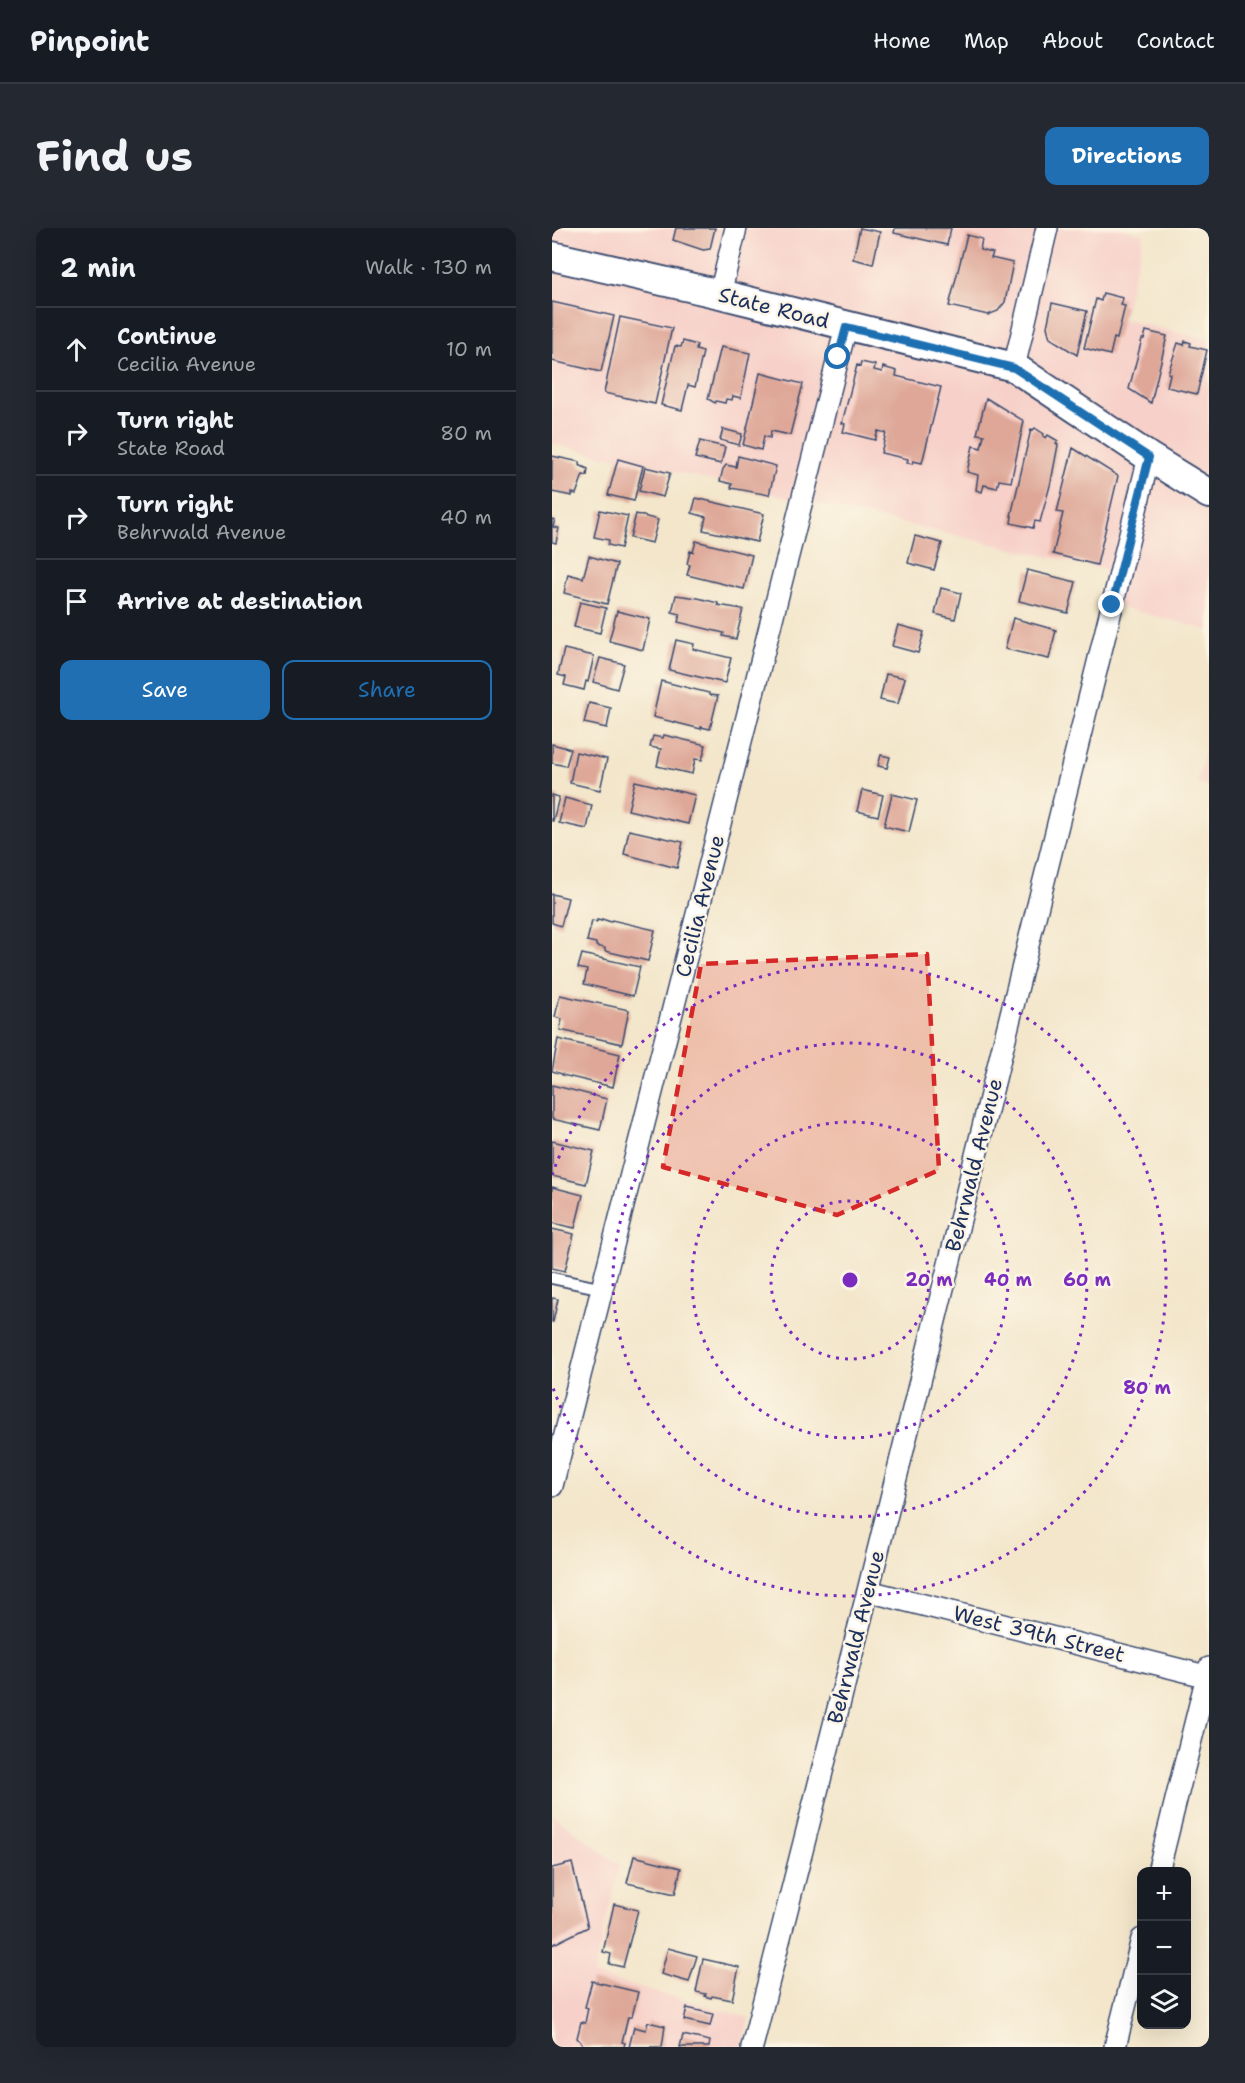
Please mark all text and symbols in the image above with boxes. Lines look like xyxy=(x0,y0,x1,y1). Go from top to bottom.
text: Pinpoint xyxy=(30,22,149,60)
text: Home xyxy=(873,27,931,55)
text: Map xyxy=(964,27,1009,55)
text: About xyxy=(1042,27,1103,55)
text: Contact xyxy=(1136,27,1215,55)
button: Directions xyxy=(1045,127,1209,185)
text: Find us xyxy=(36,128,193,184)
text: 2 min xyxy=(60,250,136,285)
text: Walk · 130 m xyxy=(365,254,492,280)
street label: State Road xyxy=(716,281,832,335)
text: Continue xyxy=(117,322,217,351)
icon: ahead xyxy=(60,333,93,366)
text: 10 m xyxy=(446,336,492,362)
route start xyxy=(824,343,850,369)
text: Cecilia Avenue xyxy=(117,351,256,377)
text: Turn right xyxy=(117,406,234,435)
icon: right xyxy=(60,417,93,450)
text: 80 m xyxy=(440,420,492,446)
text: State Road xyxy=(117,435,225,461)
text: Turn right xyxy=(117,490,234,519)
icon: right xyxy=(60,501,93,534)
text: 40 m xyxy=(440,504,492,530)
text: Behrwald Avenue xyxy=(117,519,286,545)
icon: arrive xyxy=(60,585,93,618)
text: Arrive at destination xyxy=(117,587,363,616)
route end xyxy=(1098,591,1124,617)
button: Save xyxy=(60,660,270,720)
button: Share xyxy=(282,660,492,720)
street label: Cecilia Avenue xyxy=(669,832,731,980)
street label: Behrwald Avenue xyxy=(939,1075,1009,1255)
text: 20 m xyxy=(905,1268,953,1292)
text: 40 m xyxy=(984,1268,1032,1292)
text: 60 m xyxy=(1063,1268,1111,1292)
centre of rings xyxy=(840,1270,860,1290)
text: 80 m xyxy=(1123,1376,1171,1400)
street label: Behrwald Avenue xyxy=(821,1547,891,1727)
street label: West 39th Street xyxy=(950,1599,1128,1669)
map controls xyxy=(1137,1867,1191,2029)
button: + xyxy=(1137,1867,1191,1921)
button: − xyxy=(1137,1921,1191,1975)
button: layers xyxy=(1137,1975,1191,2029)

